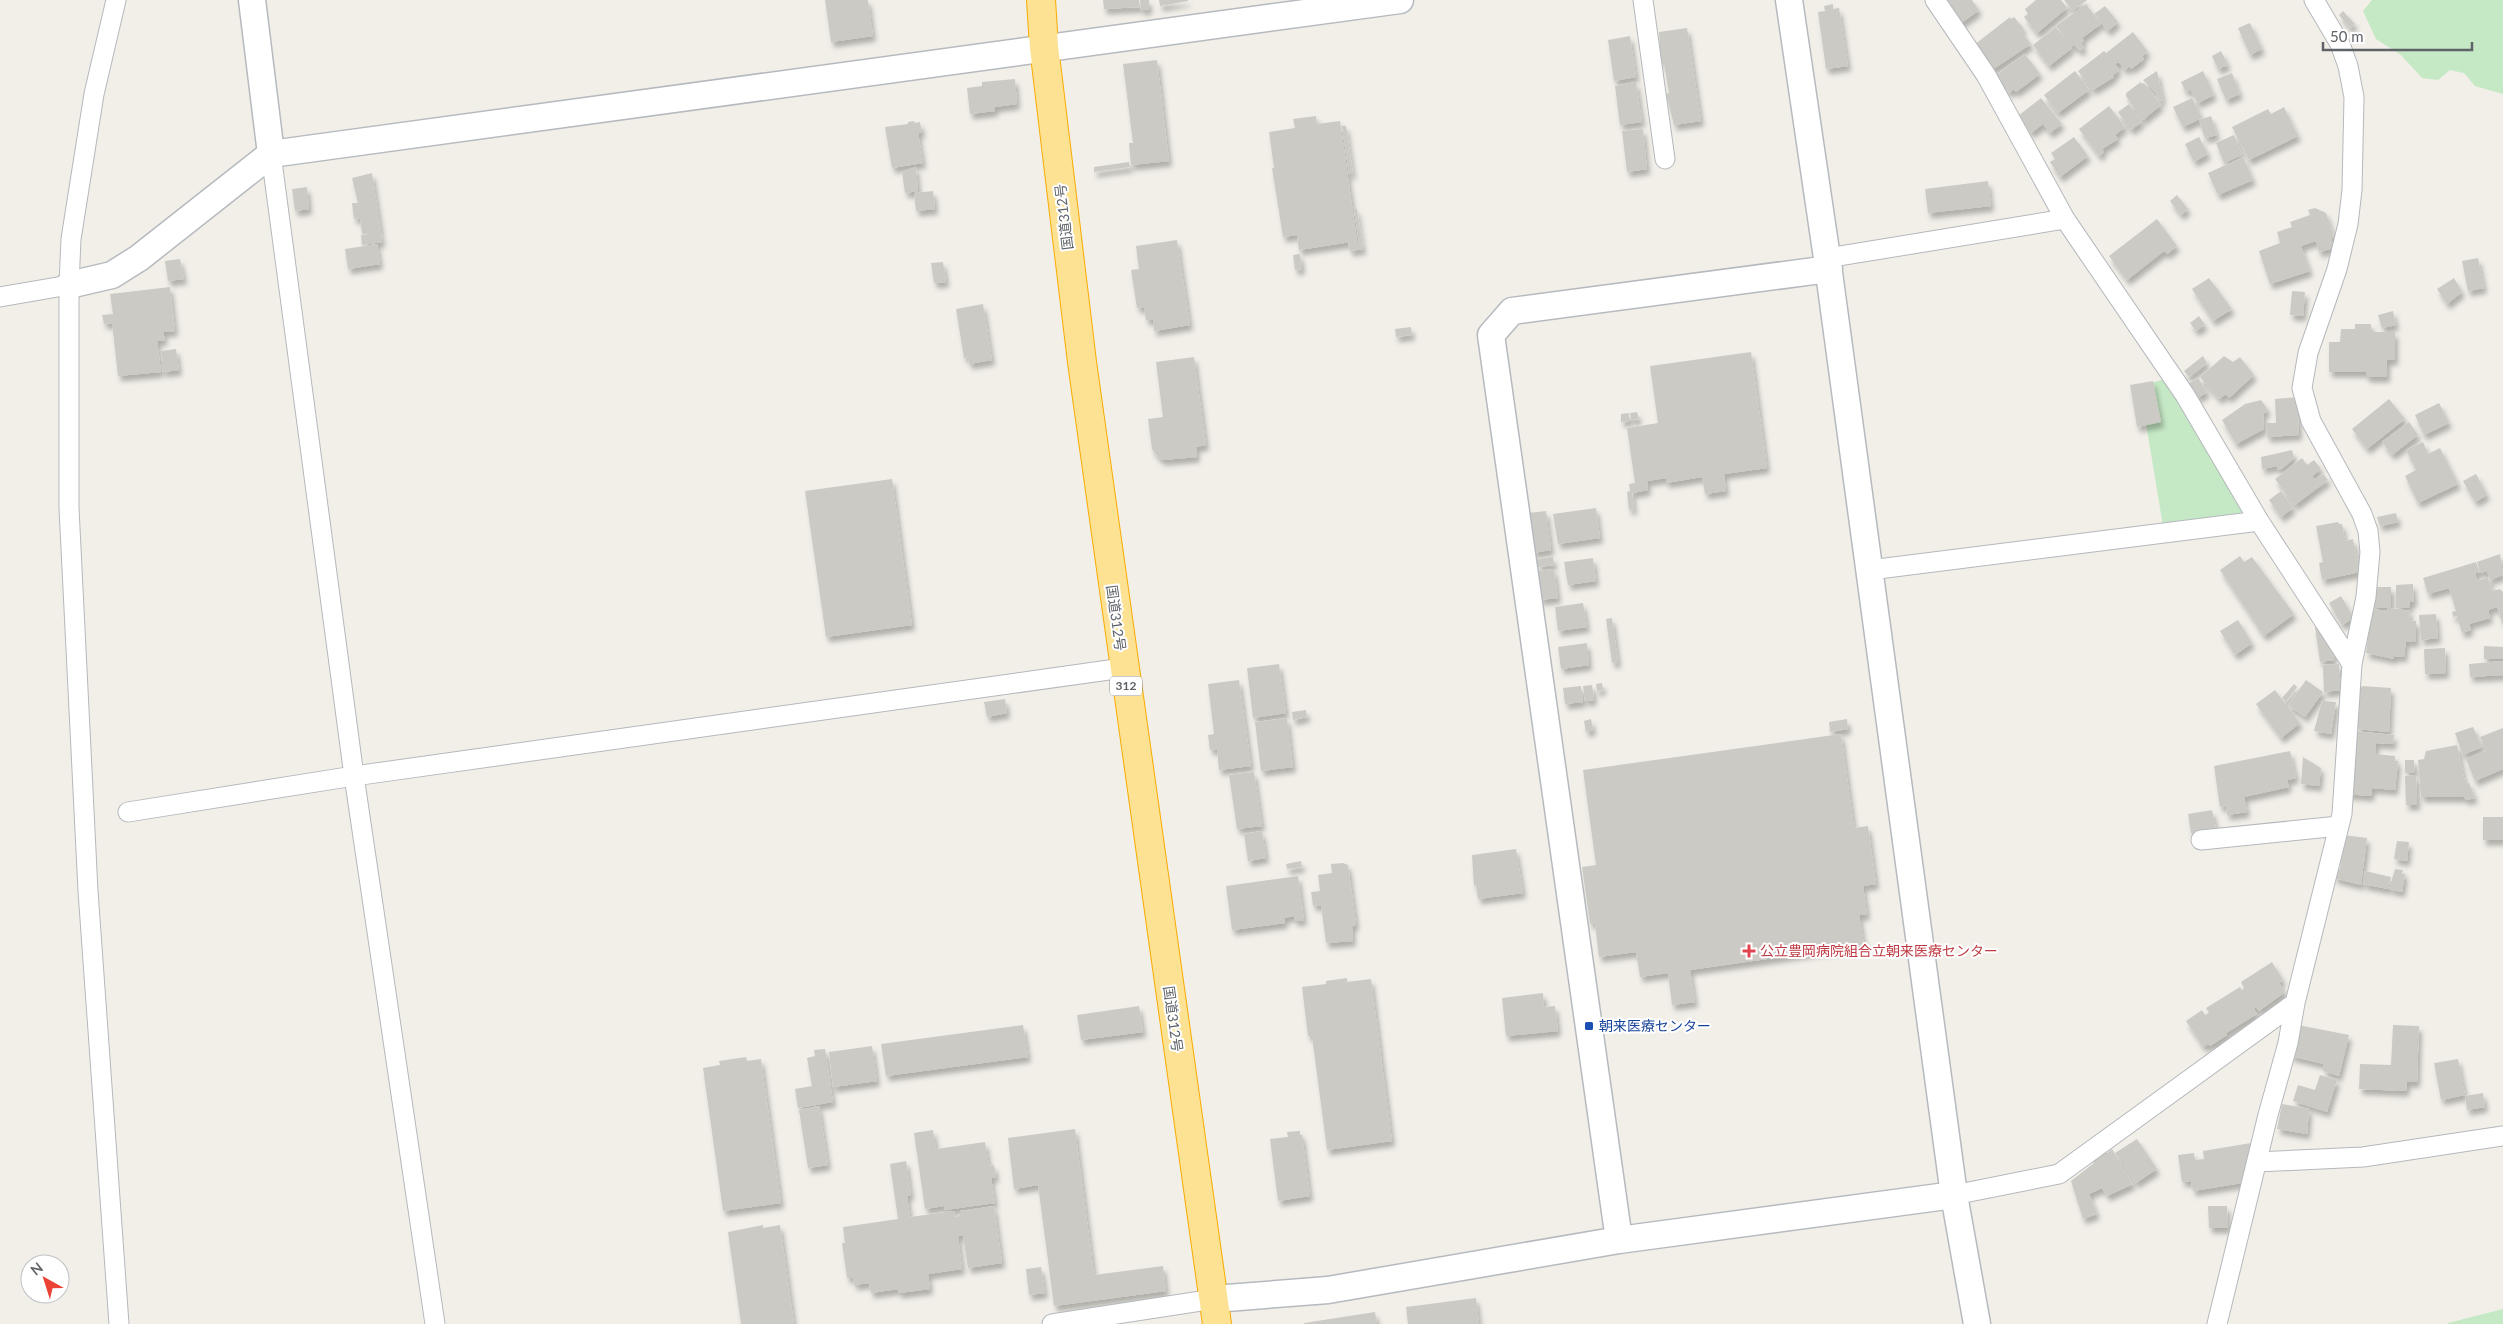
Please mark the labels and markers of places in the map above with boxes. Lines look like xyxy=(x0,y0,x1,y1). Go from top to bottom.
place label: 公立豊岡病院組合立朝来医療センター xyxy=(1760,942,1998,959)
marker: 公立豊岡病院組合立朝来医療センター xyxy=(1742,944,1756,958)
place label: 朝来医療センター xyxy=(1599,1017,1711,1034)
marker: 朝来医療センター xyxy=(1583,1020,1595,1032)

